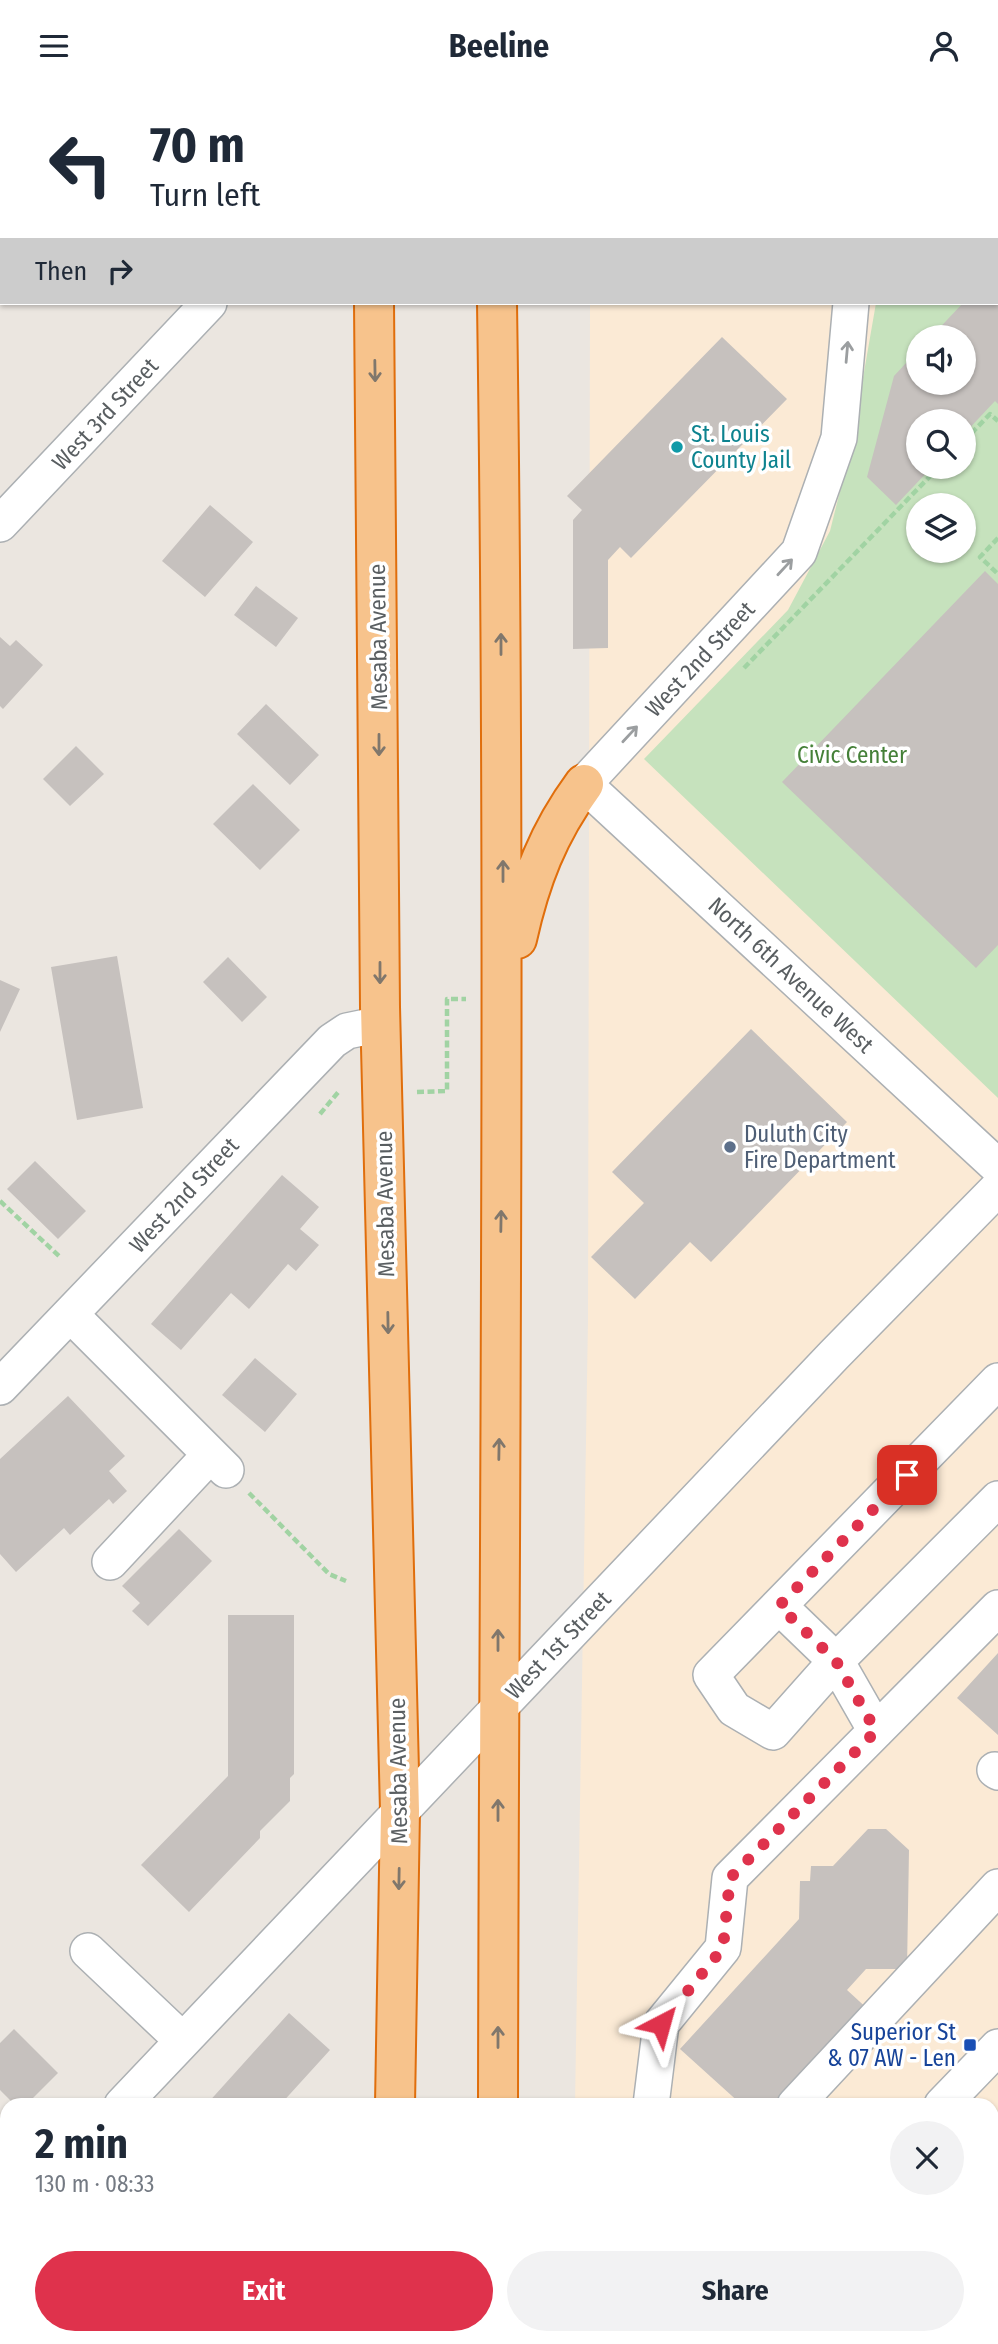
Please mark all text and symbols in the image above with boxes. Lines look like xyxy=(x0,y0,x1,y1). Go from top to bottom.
icon: menu xyxy=(35,27,73,65)
text: Beeline xyxy=(449,27,549,65)
icon: person xyxy=(925,27,963,65)
text: 70 m xyxy=(150,116,245,175)
icon: left xyxy=(35,119,126,210)
text: Turn left xyxy=(150,176,260,214)
icon: right xyxy=(101,252,139,290)
text: Then xyxy=(35,256,87,287)
map controls xyxy=(906,325,976,563)
button: sound xyxy=(906,325,976,395)
one-way arrow xyxy=(841,342,854,364)
street label: West 3rd Street xyxy=(46,352,164,476)
one-way arrow xyxy=(368,359,382,382)
button: search xyxy=(906,409,976,479)
place label: St. Louis County Jail xyxy=(691,420,791,474)
marker: St. Louis County Jail xyxy=(669,439,685,455)
button: layers xyxy=(906,493,976,563)
one-way arrow xyxy=(777,558,793,576)
street label: Mesaba Avenue xyxy=(363,564,393,710)
street label: West 2nd Street xyxy=(639,595,761,723)
one-way arrow xyxy=(494,632,508,655)
one-way arrow xyxy=(622,726,639,743)
one-way arrow xyxy=(372,734,386,757)
park label: Civic Center xyxy=(797,741,907,769)
one-way arrow xyxy=(496,860,510,883)
street label: North 6th Avenue West xyxy=(703,891,880,1059)
one-way arrow xyxy=(373,961,387,984)
place label: Duluth City Fire Department xyxy=(744,1120,896,1174)
street label: West 2nd Street xyxy=(123,1131,245,1259)
street label: Mesaba Avenue xyxy=(370,1131,400,1277)
marker: Duluth City Fire Department xyxy=(722,1139,738,1155)
one-way arrow xyxy=(494,1210,508,1233)
one-way arrow xyxy=(381,1311,394,1334)
one-way arrow xyxy=(492,1437,506,1460)
pin xyxy=(877,1445,937,1505)
icon: arrive xyxy=(888,1456,926,1494)
street label: West 1st Street xyxy=(500,1585,617,1705)
one-way arrow xyxy=(491,1628,505,1651)
street label: Mesaba Avenue xyxy=(383,1698,413,1844)
one-way arrow xyxy=(491,1798,505,1821)
one-way arrow xyxy=(392,1868,406,1891)
position arrow xyxy=(624,1987,698,2061)
place label: Superior St & 07 AW - Len xyxy=(827,2018,956,2072)
one-way arrow xyxy=(491,2026,505,2049)
marker: Superior St & 07 AW - Len xyxy=(962,2037,978,2053)
text: 2 min xyxy=(35,2119,128,2169)
button: close xyxy=(890,2121,964,2195)
text: 130 m · 08:33 xyxy=(35,2170,154,2198)
button: Exit xyxy=(35,2251,493,2331)
button: Share xyxy=(507,2251,964,2331)

